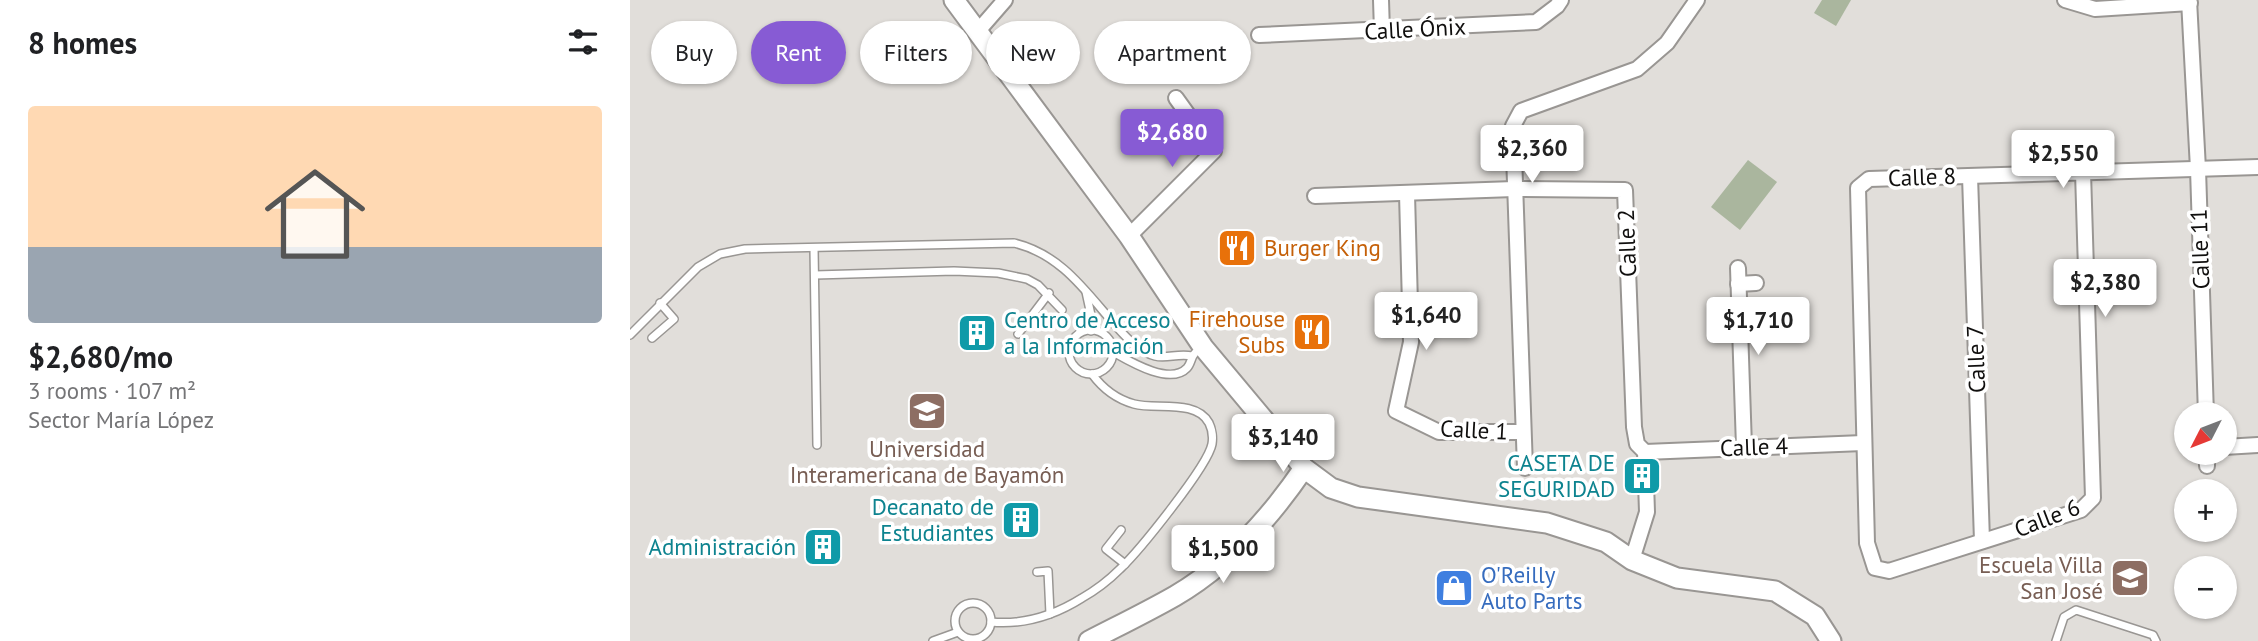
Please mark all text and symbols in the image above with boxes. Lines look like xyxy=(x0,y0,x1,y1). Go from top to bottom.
street label: Calle Ónix xyxy=(1363,11,1467,46)
chip: Buy xyxy=(651,21,737,84)
chip: Rent xyxy=(751,21,846,84)
chip: Filters xyxy=(860,21,972,84)
chip: New xyxy=(986,21,1080,84)
chip: Apartment xyxy=(1094,21,1251,84)
text: 8 homes xyxy=(28,23,137,62)
icon: filters xyxy=(564,23,602,61)
pin: $2,680 xyxy=(1115,110,1229,169)
text: $2,680 xyxy=(1136,117,1208,146)
pin: $2,360 xyxy=(1475,125,1589,185)
pin: $2,550 xyxy=(2006,130,2120,190)
text: $2,360 xyxy=(1496,133,1568,162)
text: $2,550 xyxy=(2027,138,2099,167)
icon: home xyxy=(252,151,378,277)
street label: Calle 8 xyxy=(1888,161,1956,192)
street label: Calle 11 xyxy=(2184,208,2215,290)
street label: Calle 2 xyxy=(1611,209,1642,277)
restaurant icon: Burger King xyxy=(1216,227,1258,269)
place label: Burger King xyxy=(1264,233,1381,262)
pin: $2,380 xyxy=(2048,260,2162,319)
text: $2,380 xyxy=(2069,267,2141,296)
pin: $1,640 xyxy=(1369,292,1483,352)
pin: $1,710 xyxy=(1701,298,1815,357)
text: $1,640 xyxy=(1390,300,1462,329)
place label: Firehouse Subs xyxy=(1189,304,1285,359)
place label: Centro de Acceso a la Información xyxy=(1004,305,1171,360)
text: $1,710 xyxy=(1722,305,1794,334)
restaurant icon: Firehouse Subs xyxy=(1291,311,1333,353)
building icon: Centro de Acceso a la Información xyxy=(956,312,998,354)
street label: Calle 7 xyxy=(1960,325,1991,393)
text: $2,680/mo xyxy=(28,337,173,376)
text: 3 rooms · 107 m² xyxy=(28,376,196,405)
school or university icon: Universidad Interamericana de Bayamón xyxy=(906,390,948,432)
north arrow xyxy=(2174,402,2236,466)
map controls xyxy=(2174,402,2237,619)
text: Sector María López xyxy=(28,405,214,434)
street label: Calle 1 xyxy=(1439,413,1509,446)
pin: $3,140 xyxy=(1226,414,1340,474)
text: $3,140 xyxy=(1247,422,1319,451)
street label: Calle 4 xyxy=(1720,431,1789,462)
place label: Universidad Interamericana de Bayamón xyxy=(790,434,1064,489)
place label: CASETA DE SEGURIDAD xyxy=(1498,448,1615,503)
building icon: CASETA DE SEGURIDAD xyxy=(1621,455,1663,497)
button: + xyxy=(2174,479,2237,542)
place label: Decanato de Estudiantes xyxy=(872,492,994,547)
street label: Calle 6 xyxy=(2010,492,2084,543)
building icon: Decanato de Estudiantes xyxy=(1000,499,1042,541)
building icon: Administración xyxy=(802,526,844,568)
pin: $1,500 xyxy=(1166,526,1280,585)
place label: Administración xyxy=(648,532,796,561)
text: $1,500 xyxy=(1187,533,1259,562)
place label: Escuela Villa San José xyxy=(1979,550,2103,605)
button: − xyxy=(2174,556,2237,619)
school or university icon: Escuela Villa San José xyxy=(2109,557,2151,599)
place label: O'Reilly Auto Parts xyxy=(1481,560,1582,615)
shop icon: O'Reilly Auto Parts xyxy=(1433,567,1475,609)

